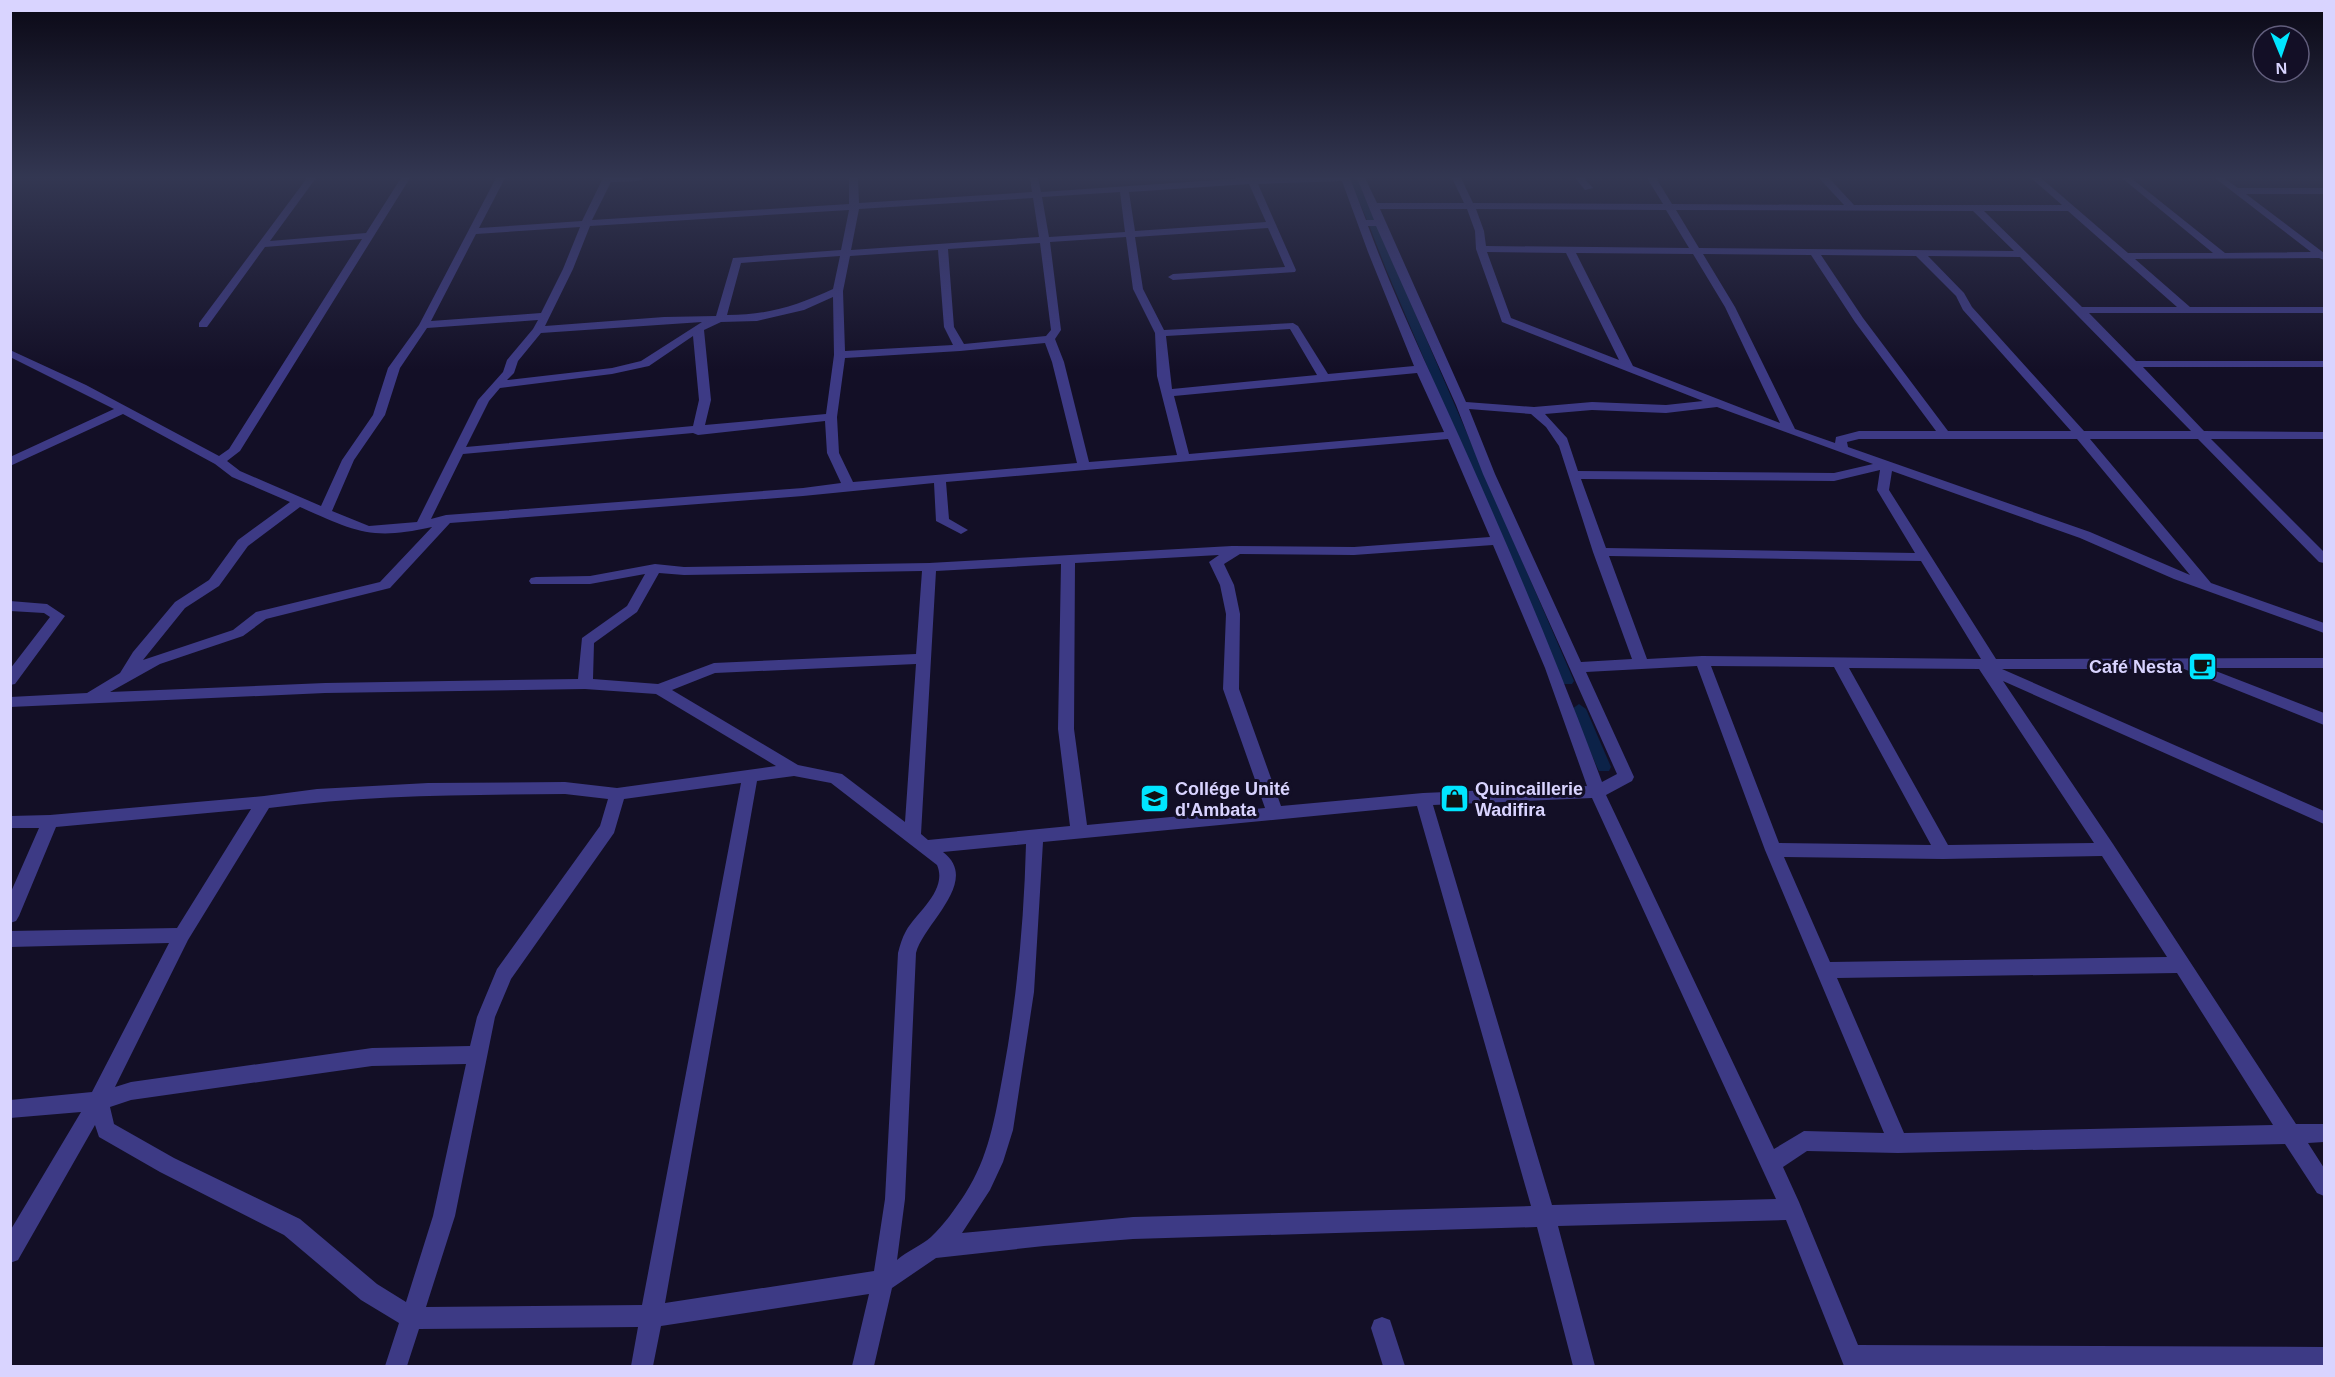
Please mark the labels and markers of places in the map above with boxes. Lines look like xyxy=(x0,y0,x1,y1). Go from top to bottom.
cafe icon: Café Nesta xyxy=(2187,651,2219,683)
place label: Café Nesta xyxy=(2089,657,2183,677)
place label: Collége Unité d'Ambata xyxy=(1175,779,1290,820)
place label: Quincaillerie Wadifira xyxy=(1475,779,1583,820)
school or university icon: Collége Unité d'Ambata xyxy=(1138,783,1170,815)
shop icon: Quincaillerie Wadifira xyxy=(1438,783,1470,815)

